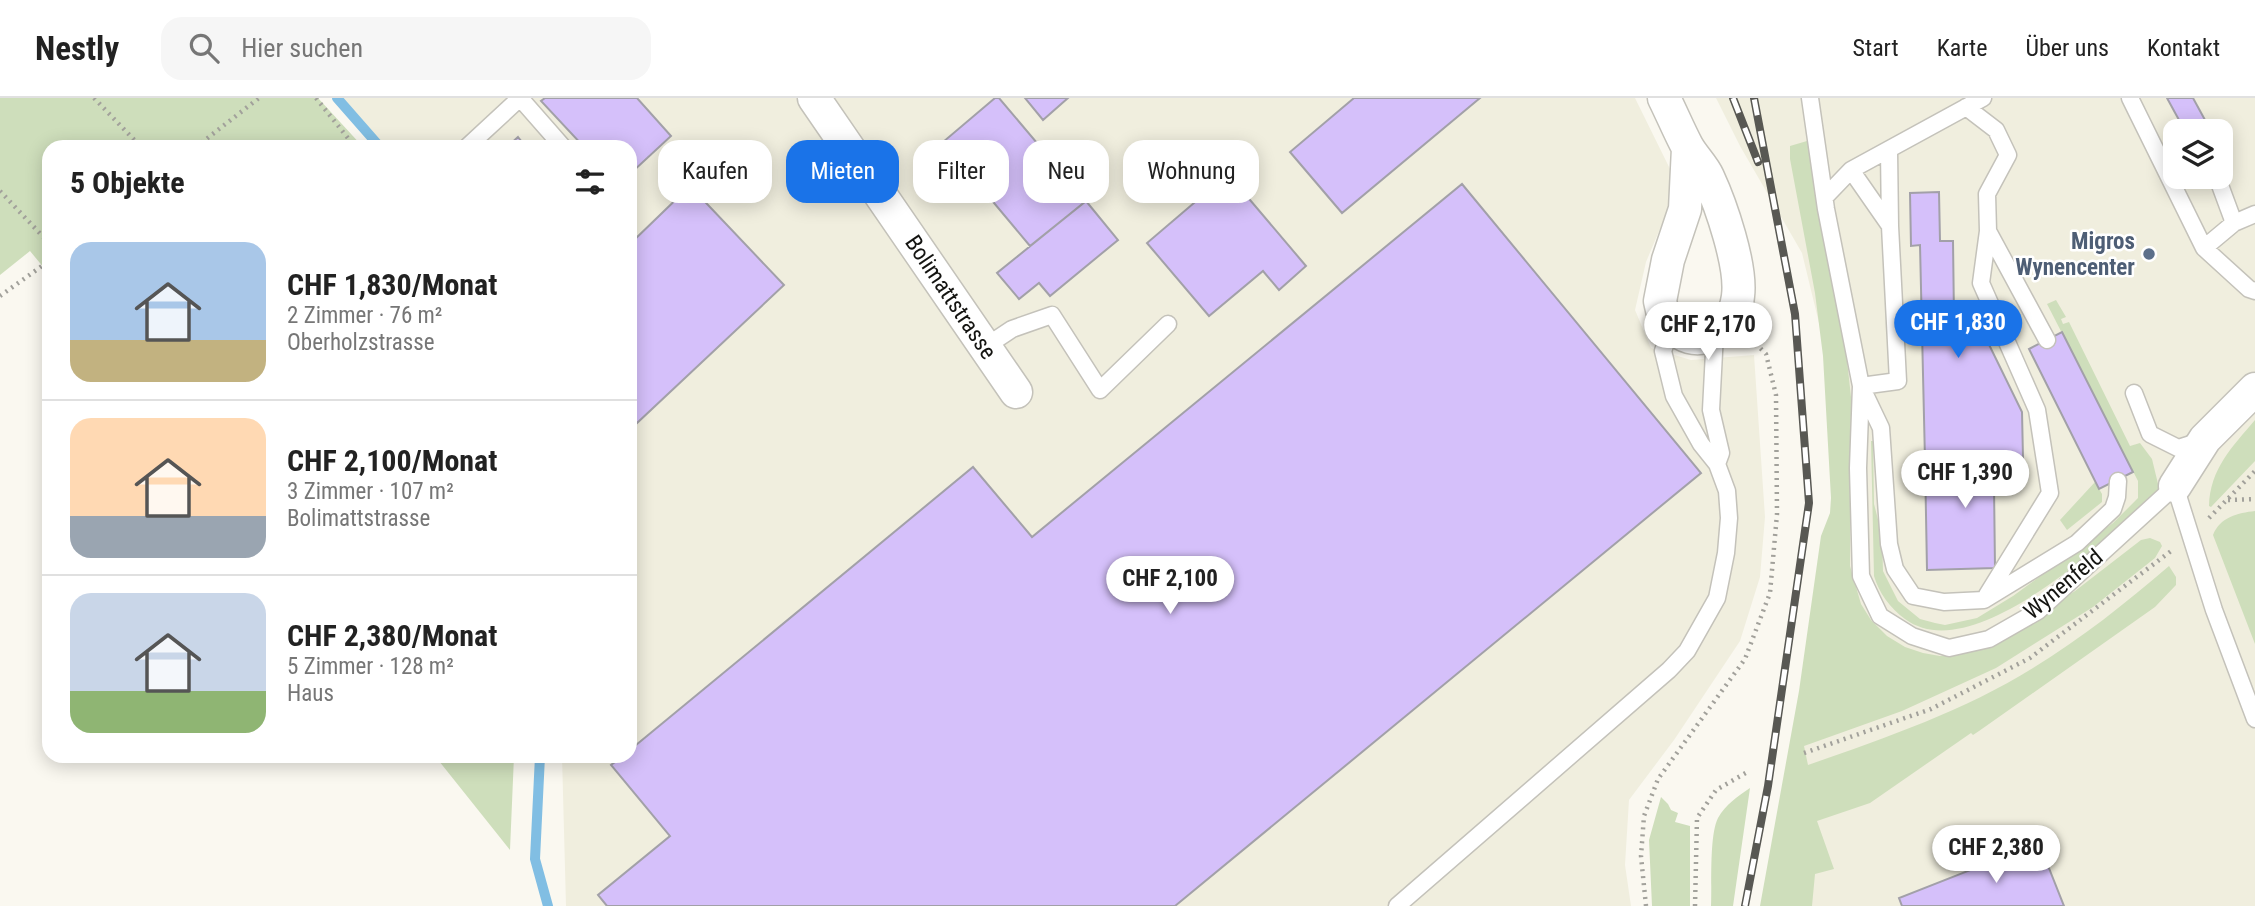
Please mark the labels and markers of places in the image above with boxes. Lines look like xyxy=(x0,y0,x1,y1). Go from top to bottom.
place label: Migros Wynencenter xyxy=(2015,228,2135,281)
marker: Migros Wynencenter xyxy=(2141,246,2157,262)
pin: CHF 1,830 xyxy=(1878,300,2038,360)
pin: CHF 2,170 xyxy=(1628,302,1788,362)
pin: CHF 1,390 xyxy=(1885,450,2045,510)
pin: CHF 2,100 xyxy=(1090,556,1250,616)
pin: CHF 2,380 xyxy=(1916,826,2076,885)

